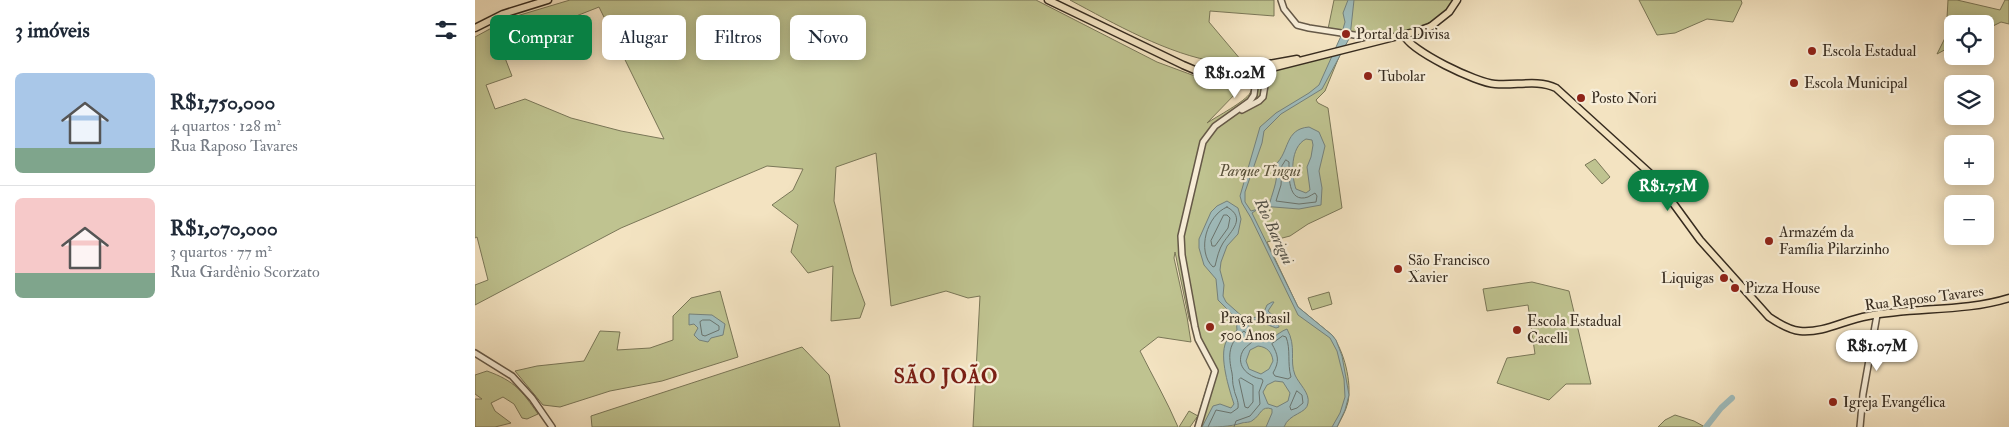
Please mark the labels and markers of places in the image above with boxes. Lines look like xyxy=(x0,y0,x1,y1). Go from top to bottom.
place label: Portal da Divisa xyxy=(1356,25,1451,44)
marker: Portal da Divisa xyxy=(1340,28,1352,40)
place label: Escola Estadual xyxy=(1822,42,1917,61)
marker: Escola Estadual xyxy=(1806,45,1818,57)
pin: R$1.02M xyxy=(1189,56,1281,99)
place label: Tubolar xyxy=(1378,67,1426,86)
marker: Tubolar xyxy=(1362,70,1374,82)
place label: Escola Municipal xyxy=(1804,74,1908,94)
marker: Escola Municipal xyxy=(1788,77,1800,89)
place label: Posto Nori xyxy=(1591,89,1657,108)
marker: Posto Nori xyxy=(1575,92,1587,104)
pin: R$1.75M xyxy=(1622,170,1714,212)
place label: Armazém da Família Pilarzinho xyxy=(1778,223,1889,259)
marker: Armazém da Família Pilarzinho xyxy=(1763,235,1775,247)
place label: São Francisco Xavier xyxy=(1408,251,1490,287)
marker: São Francisco Xavier xyxy=(1392,263,1404,275)
place label: Liquigas xyxy=(1661,269,1714,288)
marker: Liquigas xyxy=(1718,272,1730,284)
place label: Pizza House xyxy=(1745,279,1820,298)
marker: Pizza House xyxy=(1729,282,1741,294)
place label: Praça Brasil 500 Anos xyxy=(1220,309,1290,345)
place label: Escola Estadual Cacelli xyxy=(1527,312,1622,348)
marker: Praça Brasil 500 Anos xyxy=(1204,321,1216,333)
marker: Escola Estadual Cacelli xyxy=(1511,324,1523,336)
pin: R$1.07M xyxy=(1831,330,1923,372)
place label: Igreja Evangélica xyxy=(1843,393,1946,412)
marker: Igreja Evangélica xyxy=(1827,396,1839,408)

